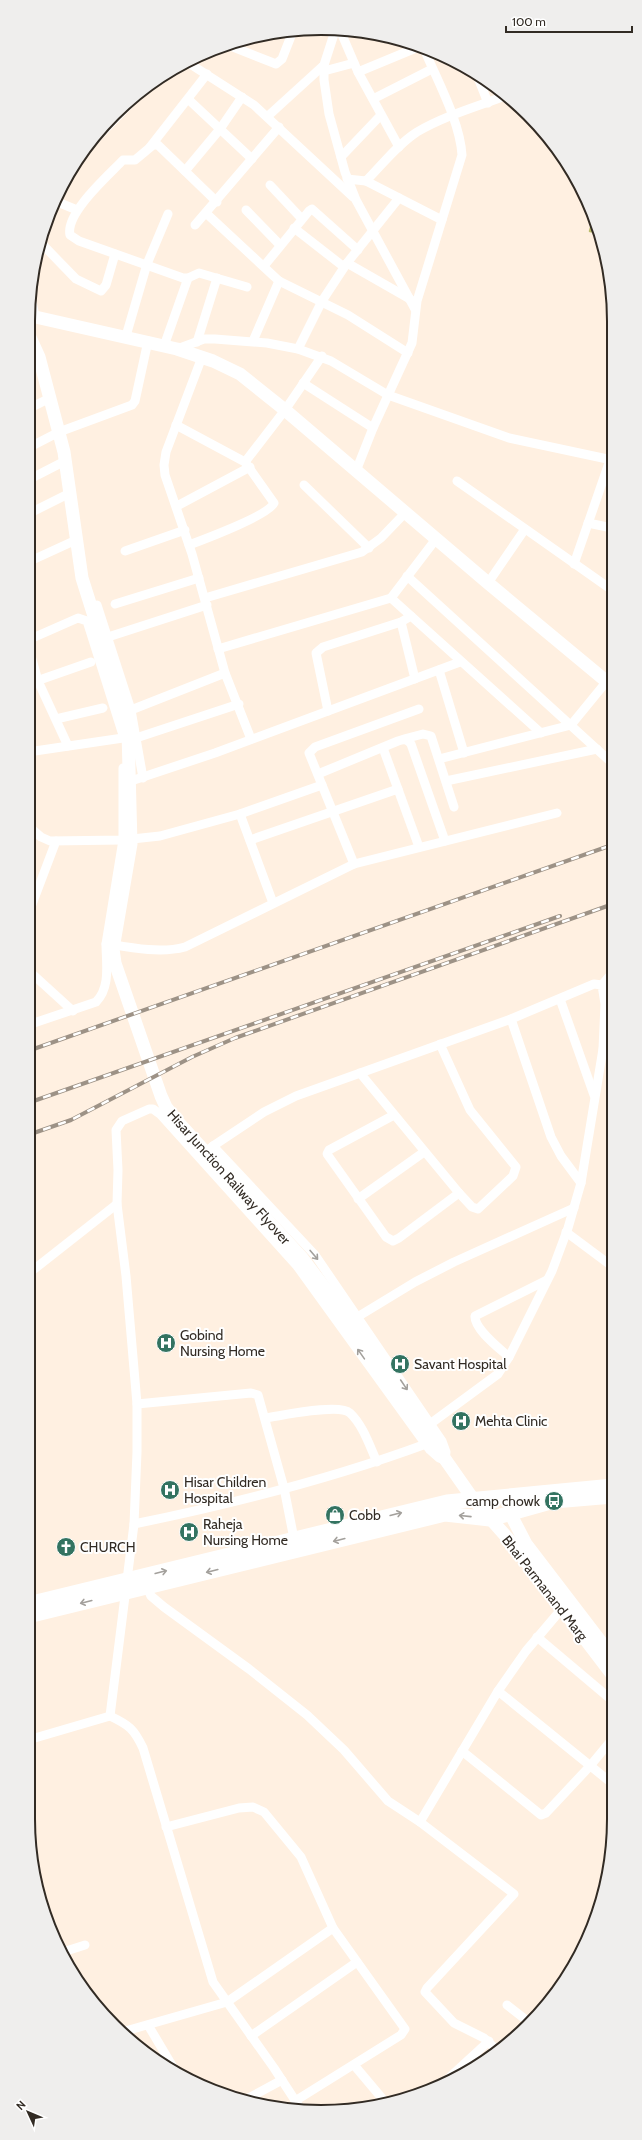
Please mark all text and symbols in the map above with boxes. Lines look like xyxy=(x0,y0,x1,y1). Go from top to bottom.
scale bar xyxy=(506,8,632,34)
text: 100 m xyxy=(512,14,546,29)
street label: Hisar Junction Railway Flyover xyxy=(164,1106,295,1249)
one-way arrow xyxy=(310,1249,319,1260)
place label: Gobind Nursing Home xyxy=(180,1326,265,1360)
hospital icon: Gobind Nursing Home xyxy=(155,1332,177,1354)
one-way arrow xyxy=(357,1348,365,1359)
hospital icon: Savant Hospital xyxy=(389,1353,411,1375)
place label: Savant Hospital xyxy=(414,1355,507,1373)
one-way arrow xyxy=(400,1379,408,1390)
hospital icon: Mehta Clinic xyxy=(450,1410,472,1432)
place label: Mehta Clinic xyxy=(475,1412,547,1430)
place label: Hisar Children Hospital xyxy=(184,1473,266,1507)
hospital icon: Hisar Children Hospital xyxy=(159,1479,181,1501)
bus stop icon: camp chowk xyxy=(543,1490,565,1512)
place label: camp chowk xyxy=(466,1492,541,1510)
shop icon: Cobb xyxy=(324,1504,346,1526)
place label: Cobb xyxy=(349,1506,381,1524)
one-way arrow xyxy=(389,1510,402,1518)
one-way arrow xyxy=(459,1512,472,1520)
place label: Raheja Nursing Home xyxy=(203,1515,288,1549)
hospital icon: Raheja Nursing Home xyxy=(178,1521,200,1543)
street label: Bhai Parmanand Marg xyxy=(498,1532,593,1645)
church icon: CHURCH xyxy=(55,1536,77,1558)
one-way arrow xyxy=(332,1536,345,1544)
place label: CHURCH xyxy=(80,1538,136,1556)
one-way arrow xyxy=(154,1567,167,1575)
one-way arrow xyxy=(206,1568,219,1575)
one-way arrow xyxy=(80,1599,93,1606)
north arrow xyxy=(8,2092,48,2132)
text: N xyxy=(13,2097,29,2113)

